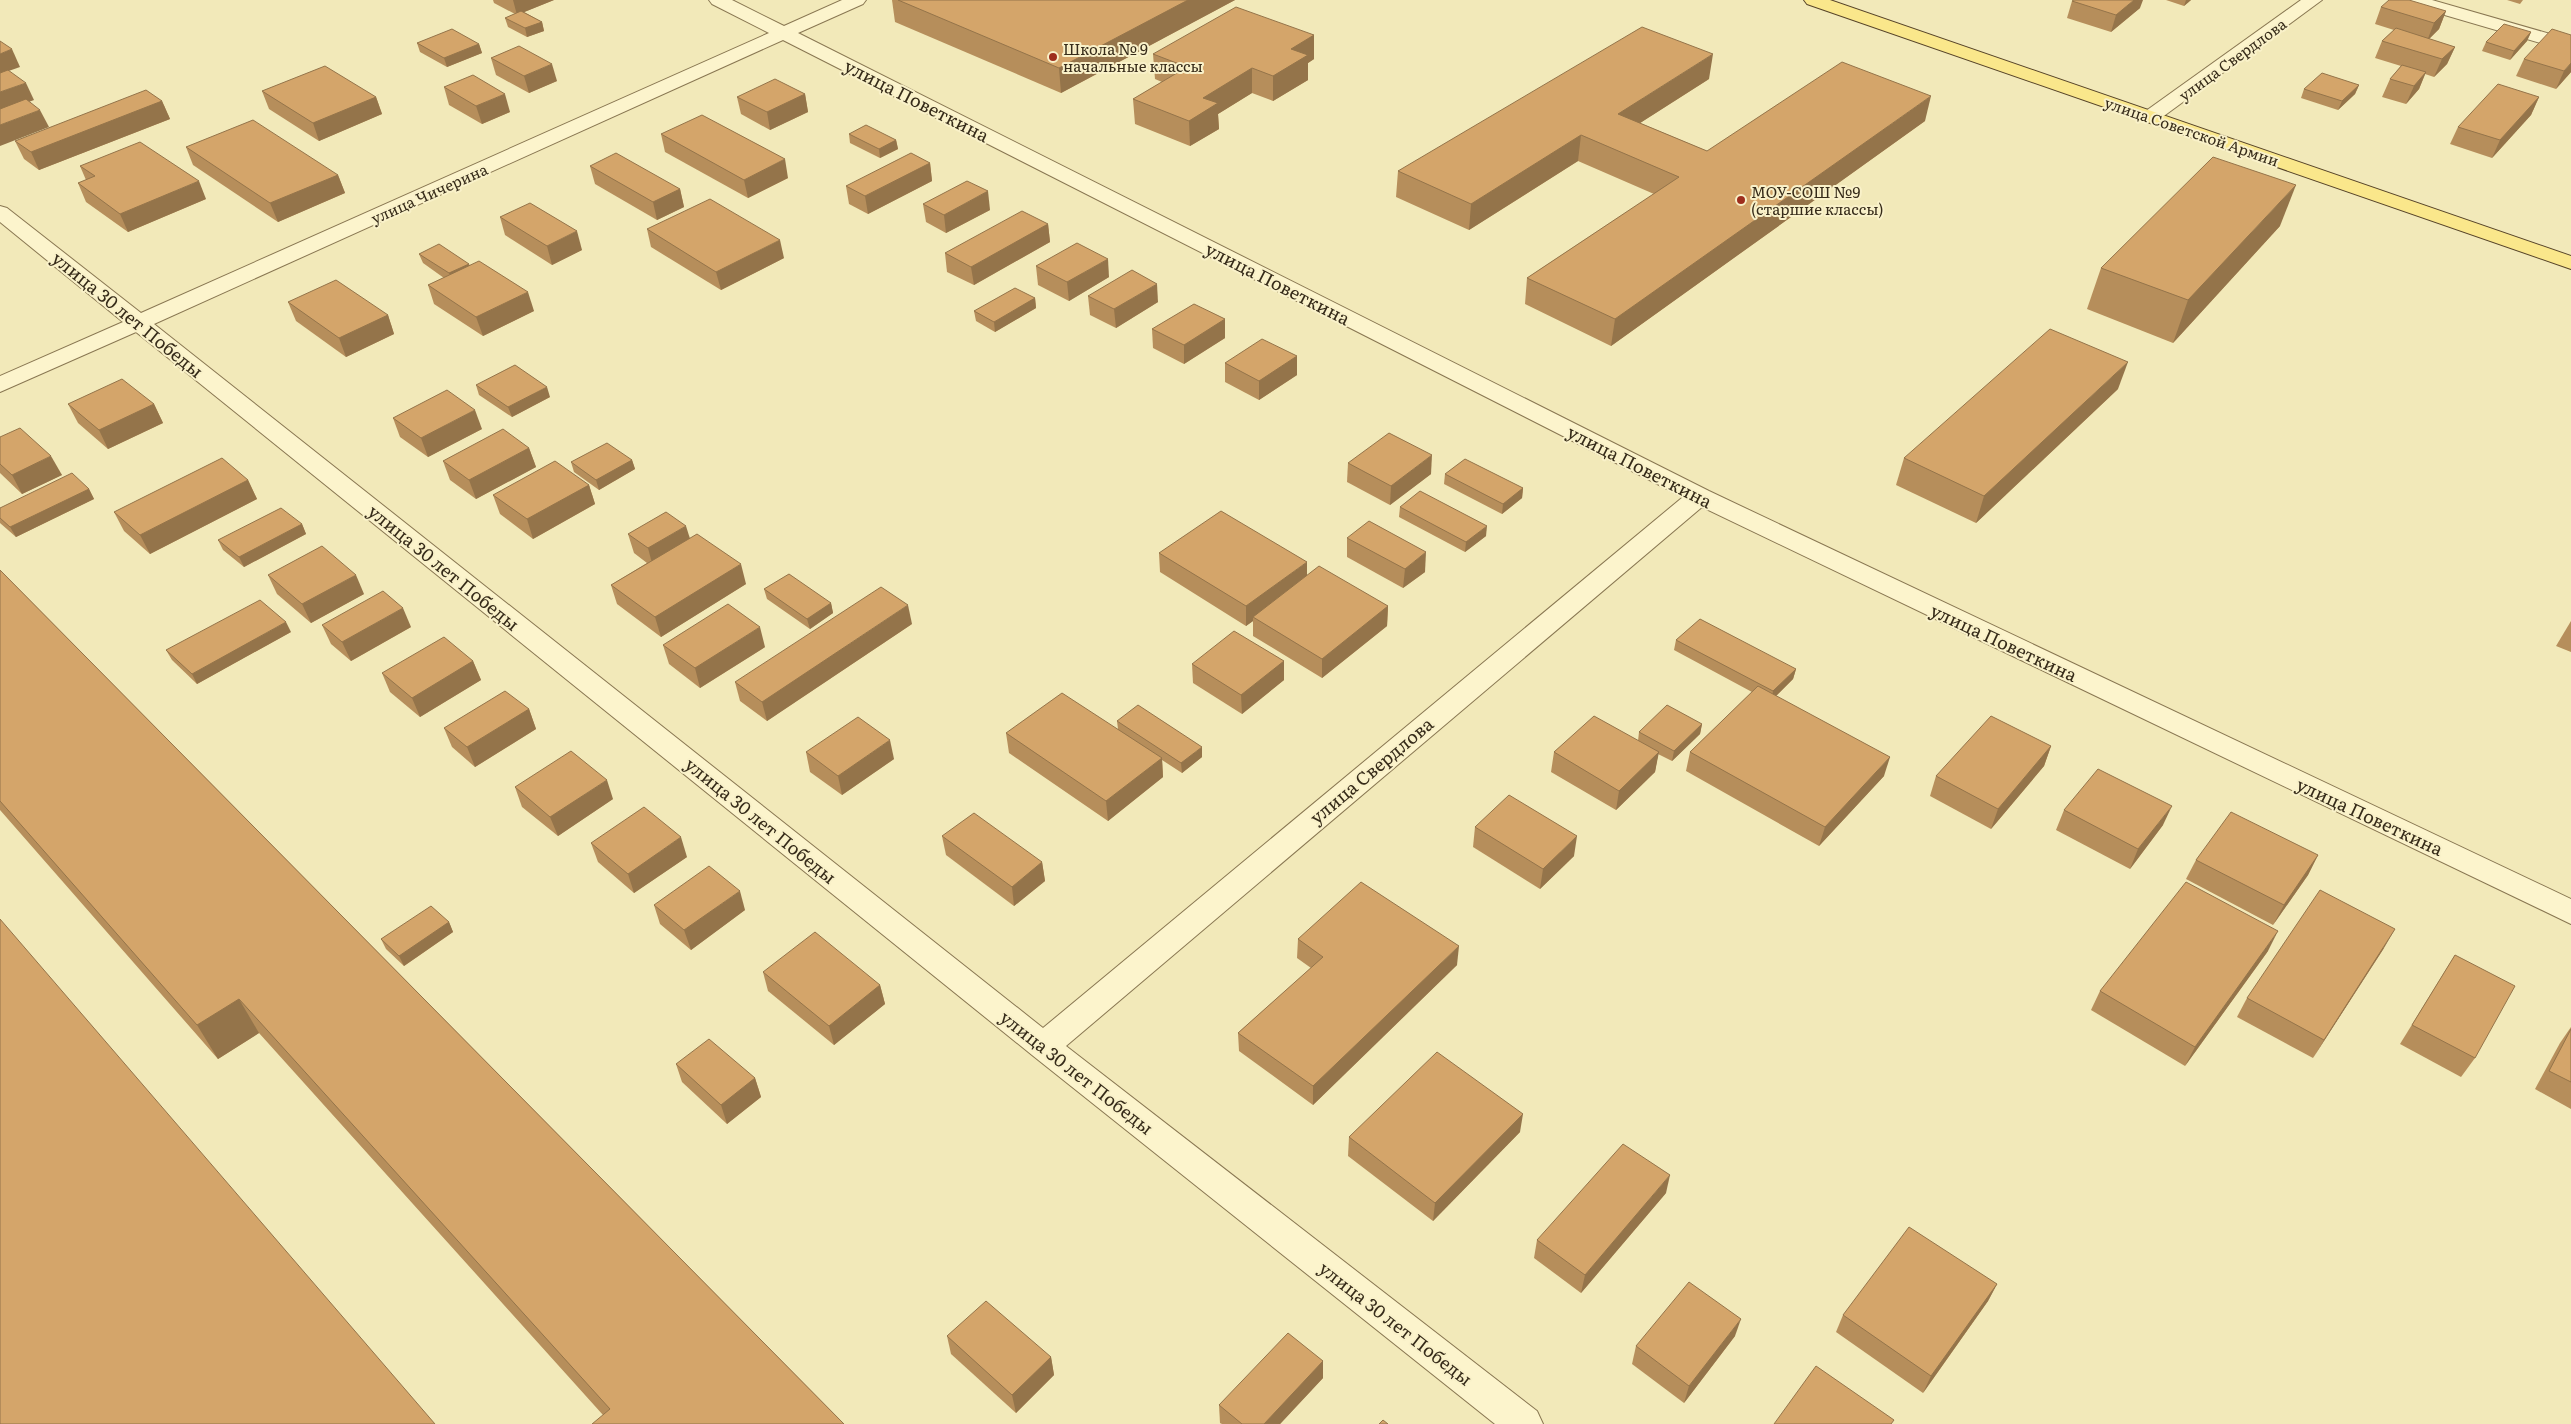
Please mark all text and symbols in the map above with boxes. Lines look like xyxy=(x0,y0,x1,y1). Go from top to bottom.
street label: улица Свердлова xyxy=(2173,11,2291,106)
place label: Школа № 9 начальные классы xyxy=(1063,37,1203,77)
marker: Школа № 9 начальные классы xyxy=(1047,51,1059,63)
street label: улица Поветкина xyxy=(840,52,994,148)
street label: улица Советской Армии xyxy=(2102,90,2282,172)
street label: улица Чичерина xyxy=(367,157,492,229)
place label: МОУ-СОШ №9 (старшие классы) xyxy=(1751,180,1883,220)
marker: МОУ-СОШ №9 (старшие классы) xyxy=(1735,194,1747,206)
street label: улица Поветкина xyxy=(1201,235,1355,331)
street label: улица 30 лет Победы xyxy=(46,244,210,384)
street label: улица Поветкина xyxy=(1563,418,1717,514)
street label: улица 30 лет Победы xyxy=(362,497,526,637)
street label: улица Поветкина xyxy=(1926,596,2082,688)
street label: улица Свердлова xyxy=(1303,710,1439,830)
street label: улица 30 лет Победы xyxy=(679,750,843,890)
street label: улица Поветкина xyxy=(2292,770,2448,862)
street label: улица 30 лет Победы xyxy=(995,1003,1159,1141)
street label: улица 30 лет Победы xyxy=(1314,1254,1478,1392)

